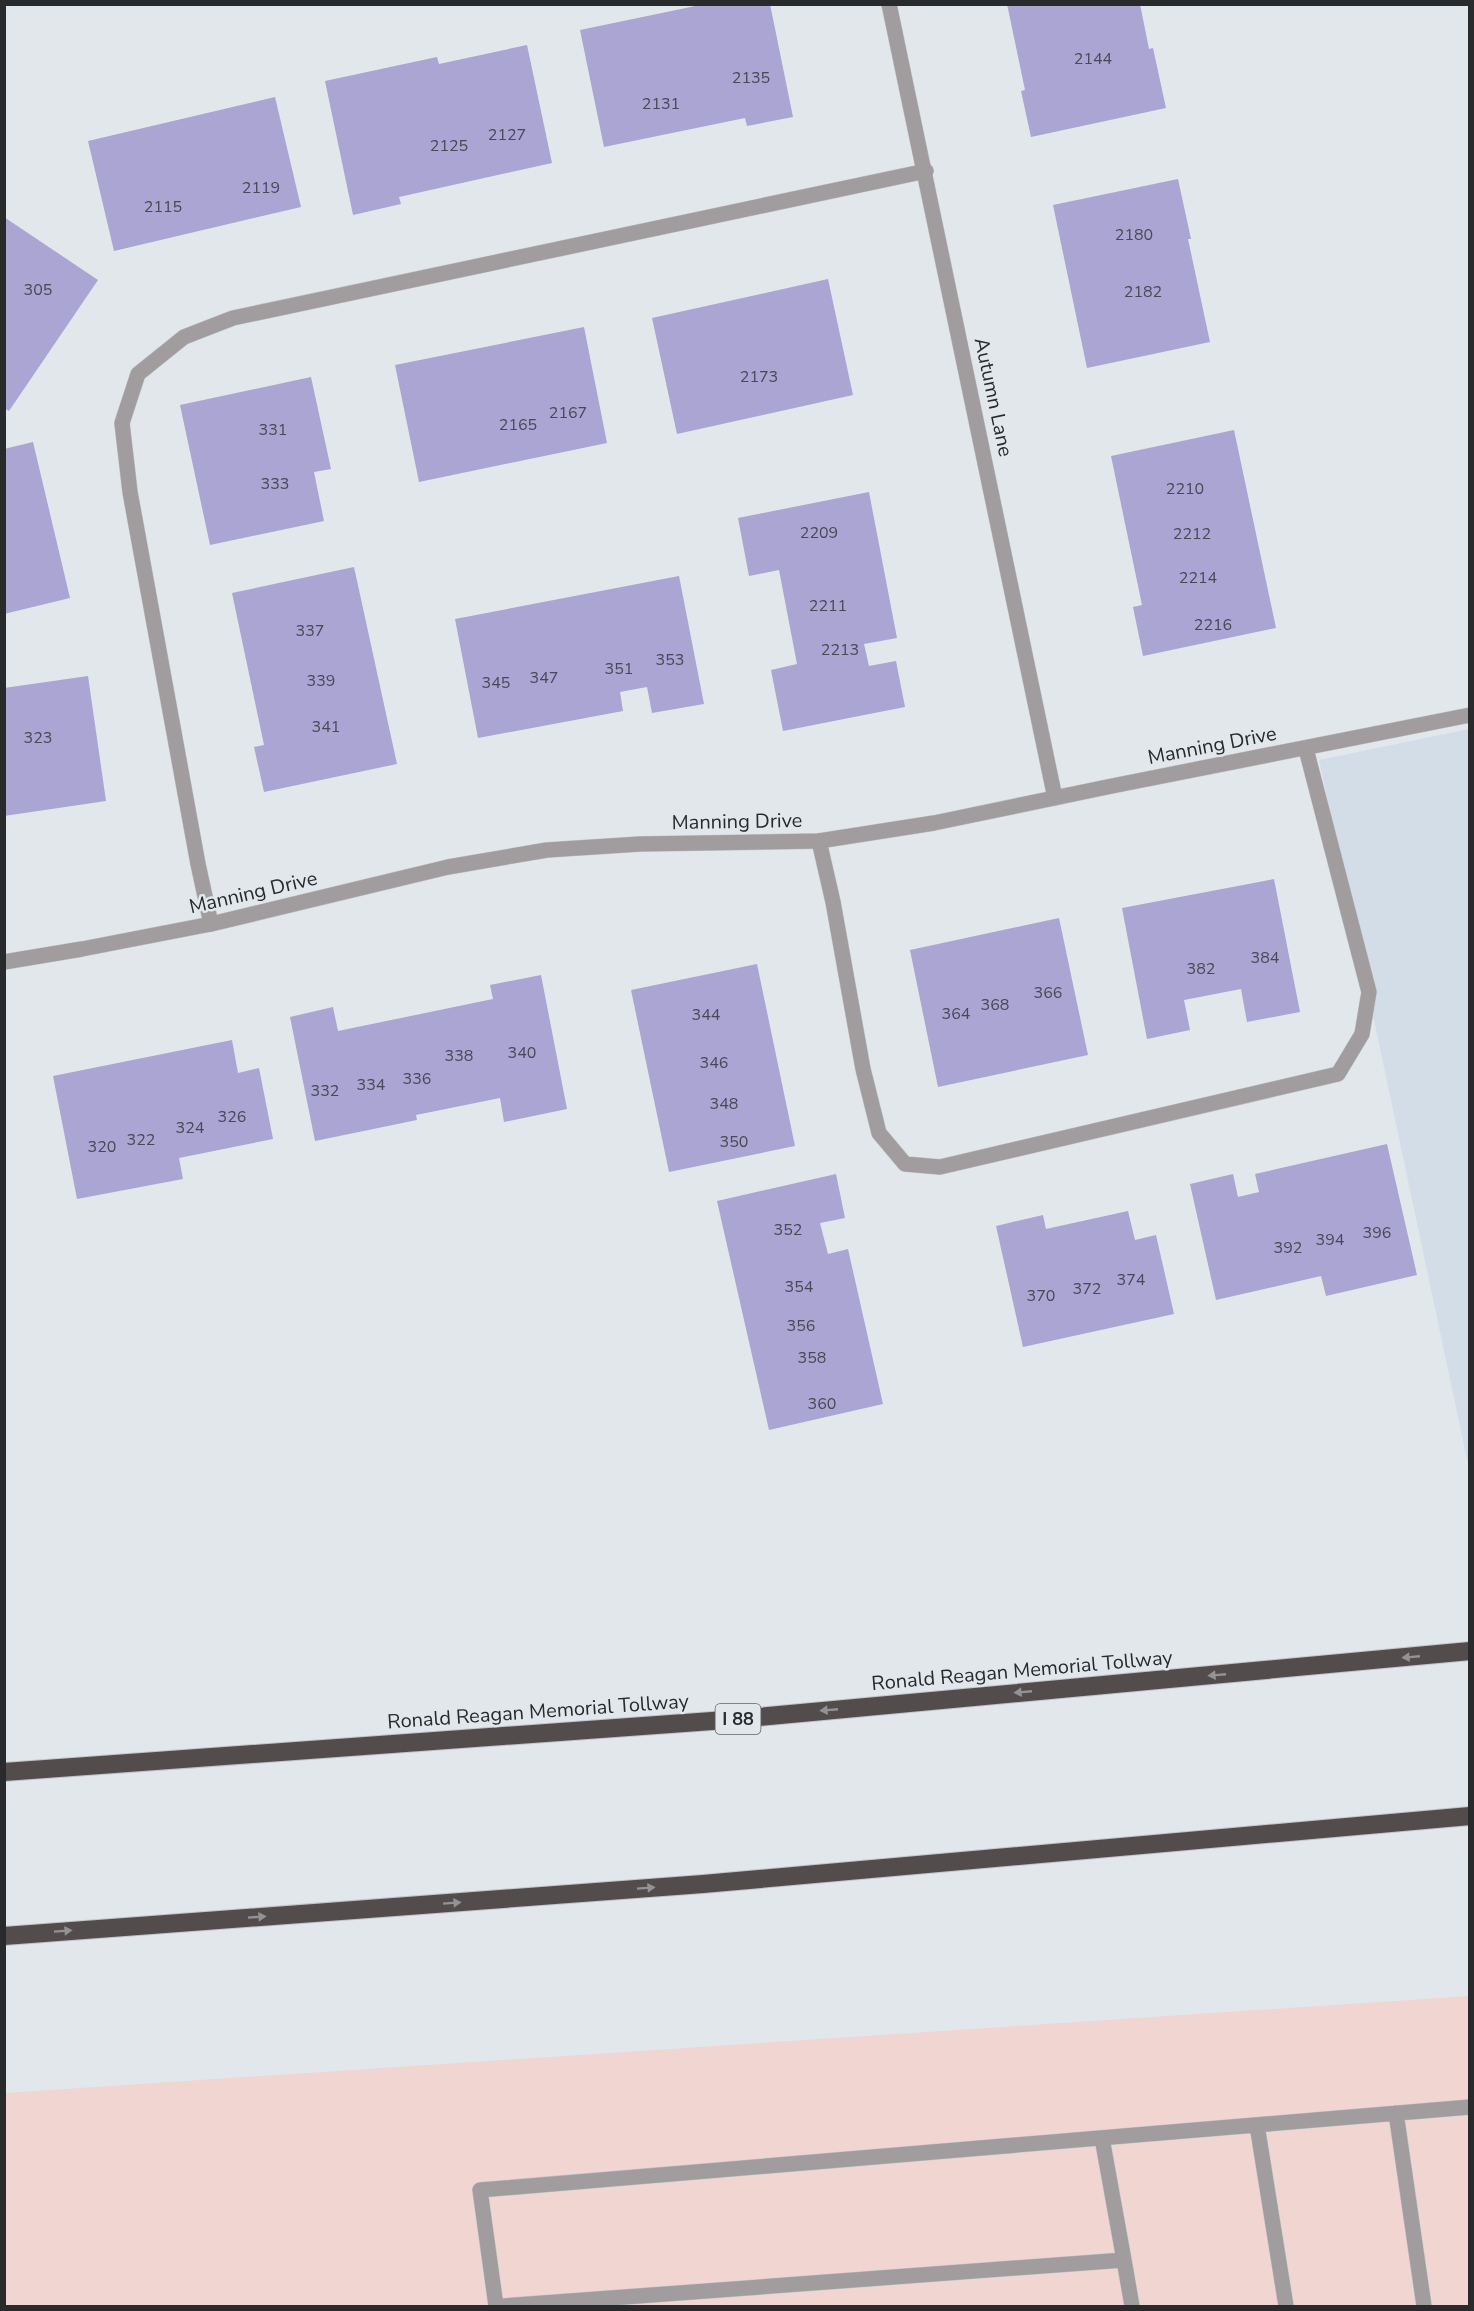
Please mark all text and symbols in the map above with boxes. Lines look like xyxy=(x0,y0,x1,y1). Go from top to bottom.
house number: 2144 xyxy=(1074,48,1113,70)
house number: 2135 xyxy=(732,67,770,89)
house number: 2131 xyxy=(642,93,680,115)
house number: 2127 xyxy=(488,124,526,146)
house number: 2125 xyxy=(430,135,468,157)
house number: 2119 xyxy=(242,177,280,199)
house number: 2115 xyxy=(144,196,182,218)
house number: 2180 xyxy=(1115,224,1153,246)
house number: 305 xyxy=(24,279,52,301)
house number: 2182 xyxy=(1124,281,1162,303)
street label: Autumn Lane xyxy=(968,335,1019,459)
house number: 2173 xyxy=(740,366,778,388)
house number: 2167 xyxy=(549,402,587,424)
house number: 2165 xyxy=(499,414,537,436)
house number: 331 xyxy=(259,419,287,441)
house number: 333 xyxy=(261,473,289,495)
house number: 2210 xyxy=(1166,478,1204,500)
house number: 2209 xyxy=(800,522,838,544)
house number: 2212 xyxy=(1173,523,1211,545)
house number: 2214 xyxy=(1179,567,1218,589)
house number: 2211 xyxy=(809,595,847,617)
house number: 2216 xyxy=(1194,614,1232,636)
house number: 337 xyxy=(296,620,324,642)
house number: 2213 xyxy=(821,639,859,661)
house number: 353 xyxy=(656,649,684,671)
house number: 351 xyxy=(605,658,633,680)
house number: 347 xyxy=(530,667,558,689)
house number: 339 xyxy=(307,670,335,692)
house number: 345 xyxy=(482,672,510,694)
house number: 341 xyxy=(312,716,340,738)
street label: Manning Drive xyxy=(1145,720,1279,771)
house number: 323 xyxy=(24,727,52,749)
street label: Manning Drive xyxy=(671,807,803,836)
street label: Manning Drive xyxy=(186,865,320,920)
house number: 384 xyxy=(1251,947,1280,969)
house number: 382 xyxy=(1187,958,1215,980)
house number: 366 xyxy=(1034,982,1062,1004)
house number: 368 xyxy=(981,994,1009,1016)
house number: 364 xyxy=(942,1003,971,1025)
house number: 344 xyxy=(692,1004,721,1026)
house number: 340 xyxy=(508,1042,536,1064)
house number: 338 xyxy=(445,1045,473,1067)
house number: 346 xyxy=(700,1052,728,1074)
house number: 336 xyxy=(403,1068,431,1090)
house number: 334 xyxy=(357,1074,386,1096)
house number: 332 xyxy=(311,1080,339,1102)
house number: 348 xyxy=(710,1093,738,1115)
house number: 326 xyxy=(218,1106,246,1128)
house number: 324 xyxy=(176,1117,205,1139)
house number: 322 xyxy=(127,1129,155,1151)
house number: 350 xyxy=(720,1131,748,1153)
house number: 320 xyxy=(88,1136,116,1158)
house number: 352 xyxy=(774,1219,802,1241)
house number: 396 xyxy=(1363,1222,1391,1244)
house number: 394 xyxy=(1316,1229,1345,1251)
house number: 392 xyxy=(1274,1237,1302,1259)
house number: 374 xyxy=(1117,1269,1146,1291)
house number: 354 xyxy=(785,1276,814,1298)
house number: 372 xyxy=(1073,1278,1101,1300)
house number: 370 xyxy=(1027,1285,1055,1307)
house number: 356 xyxy=(787,1315,815,1337)
house number: 358 xyxy=(798,1347,826,1369)
house number: 360 xyxy=(808,1393,836,1415)
street label: Ronald Reagan Memorial Tollway xyxy=(870,1644,1174,1697)
one-way arrow xyxy=(1402,1652,1421,1662)
one-way arrow xyxy=(1208,1670,1227,1680)
street label: Ronald Reagan Memorial Tollway xyxy=(386,1687,690,1736)
one-way arrow xyxy=(1013,1688,1032,1697)
road number: I 88 xyxy=(716,1704,760,1734)
one-way arrow xyxy=(819,1705,838,1715)
one-way arrow xyxy=(637,1883,656,1893)
one-way arrow xyxy=(442,1898,461,1907)
one-way arrow xyxy=(248,1912,267,1922)
one-way arrow xyxy=(53,1927,72,1936)

